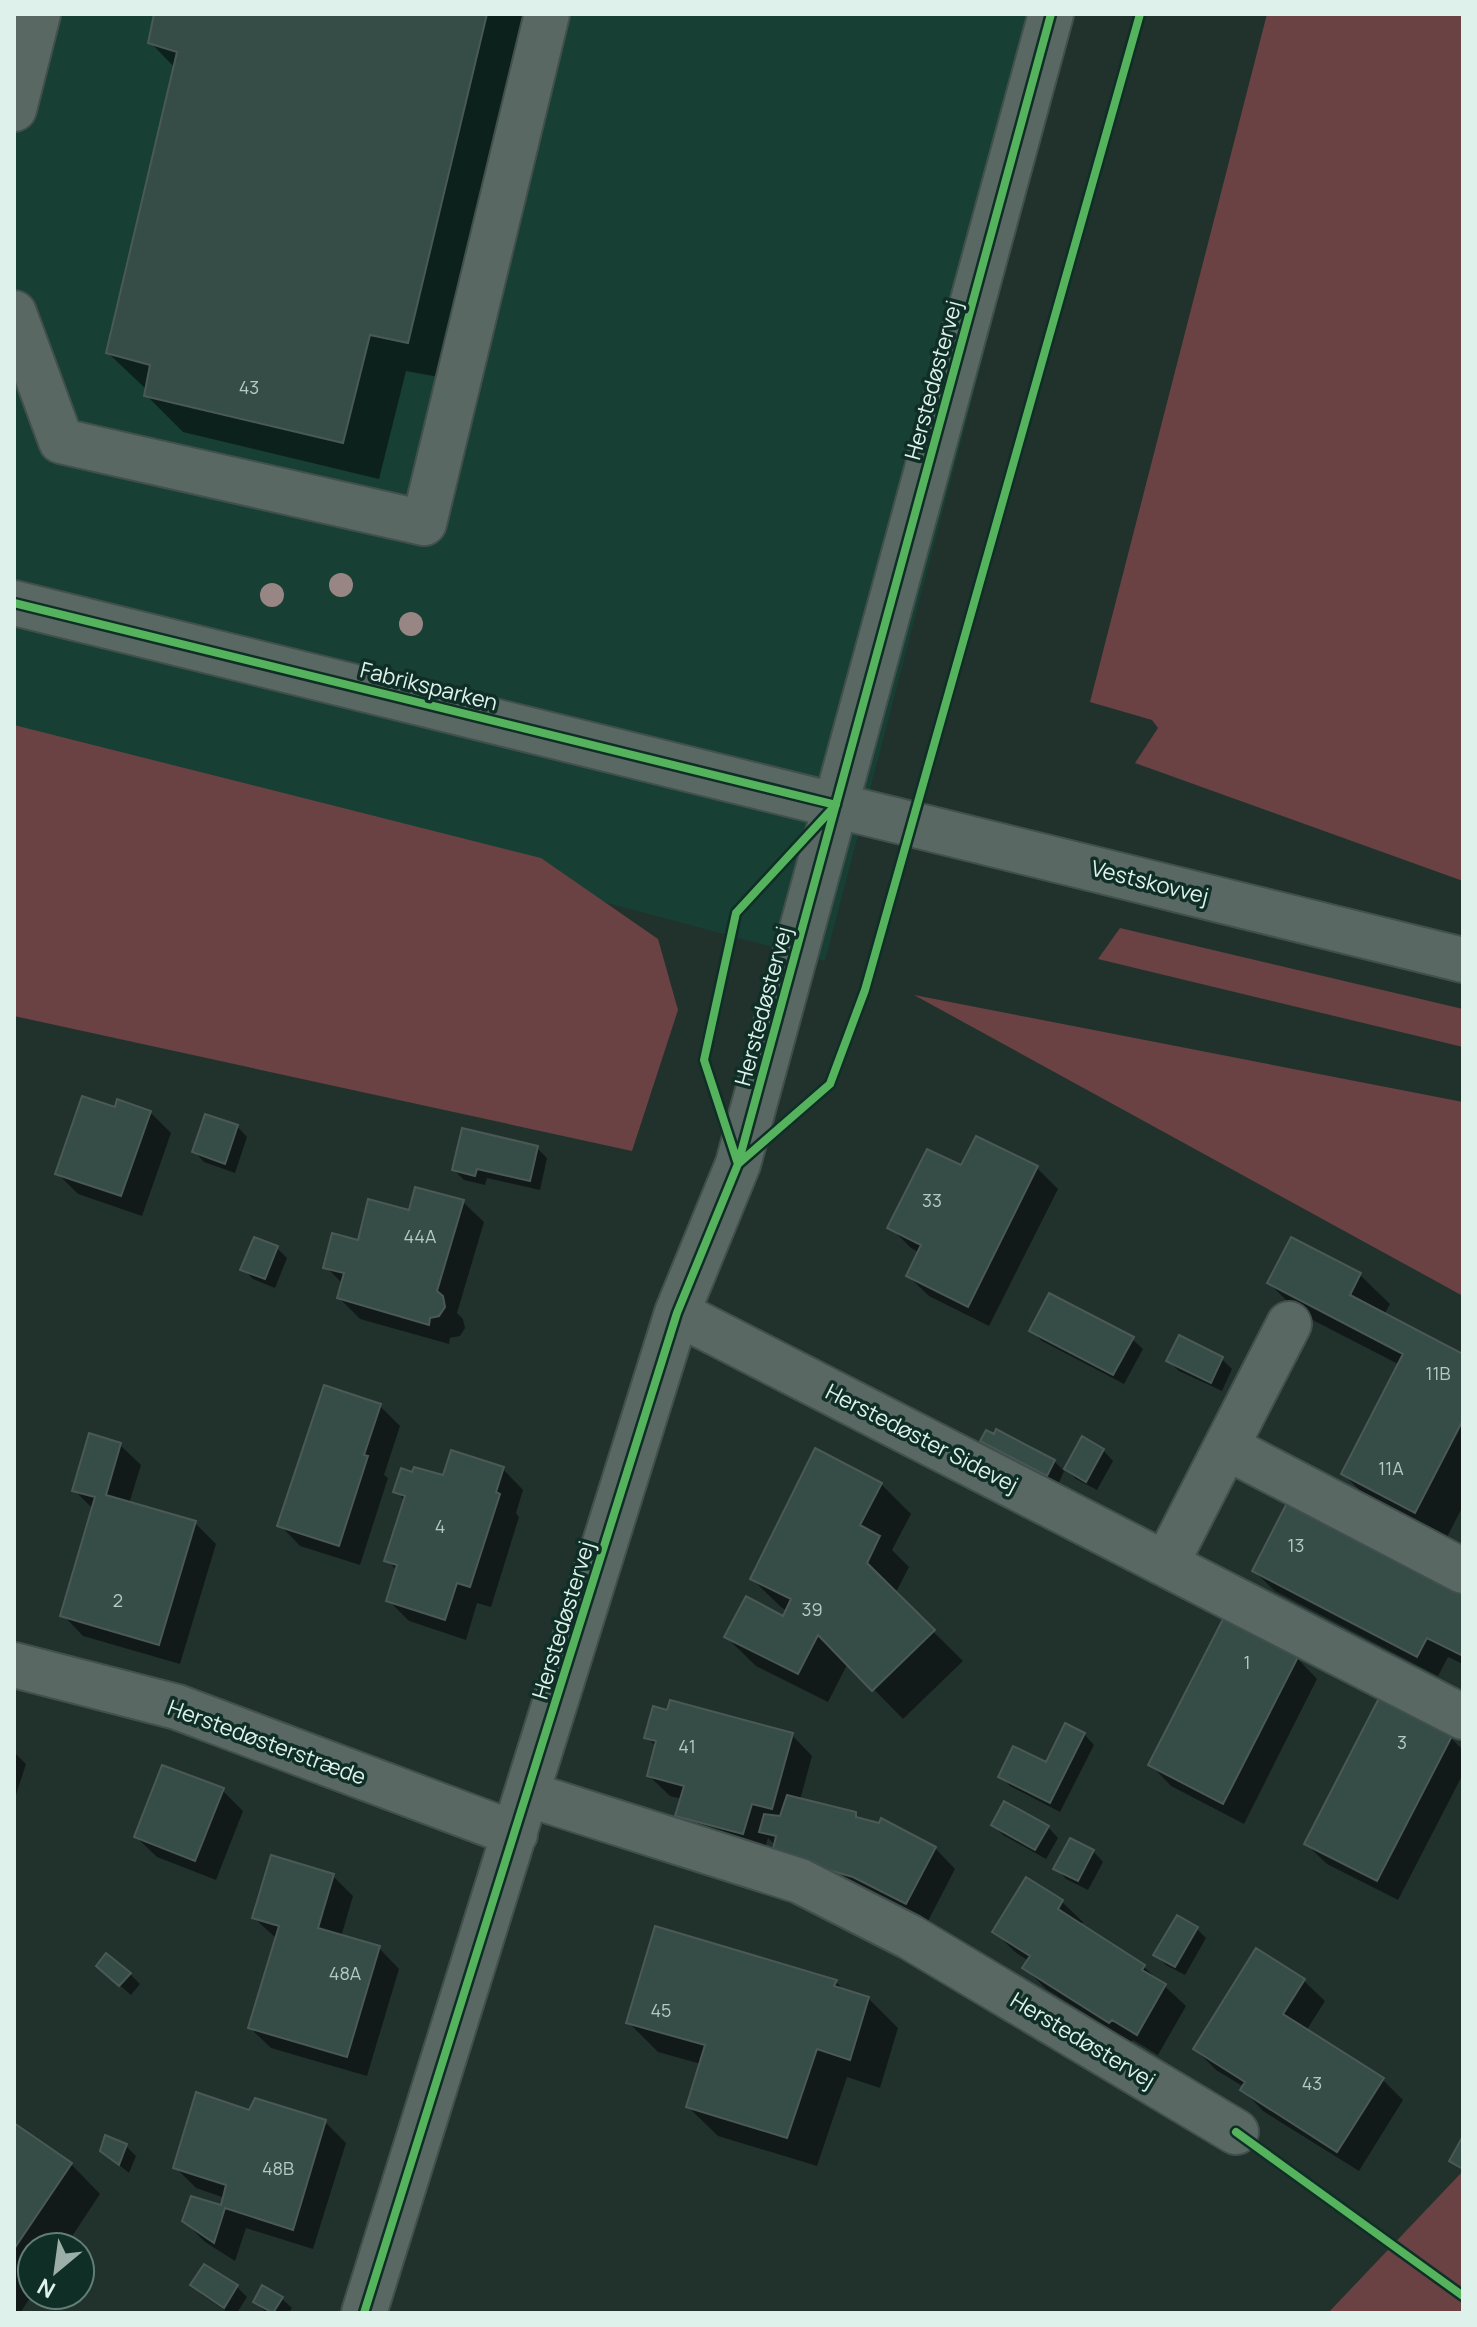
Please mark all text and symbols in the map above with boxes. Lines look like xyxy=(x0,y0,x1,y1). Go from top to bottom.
street label: Herstedøstervej xyxy=(897,297,969,463)
house number: 43 xyxy=(239,375,259,399)
street label: Fabriksparken xyxy=(357,654,501,718)
street label: Vestskovvej xyxy=(1088,853,1212,911)
street label: Herstedøstervej xyxy=(727,923,799,1089)
house number: 33 xyxy=(922,1188,942,1212)
house number: 44A xyxy=(404,1224,437,1248)
house number: 11B xyxy=(1425,1361,1451,1385)
street label: Herstedøster Sidevej xyxy=(821,1376,1023,1500)
house number: 11A xyxy=(1378,1456,1404,1480)
house number: 4 xyxy=(435,1514,445,1538)
house number: 13 xyxy=(1288,1533,1304,1557)
street label: Herstedøstervej xyxy=(525,1537,601,1703)
house number: 2 xyxy=(113,1588,123,1612)
house number: 39 xyxy=(801,1597,823,1621)
house number: 1 xyxy=(1243,1650,1251,1674)
street label: Herstedøsterstræde xyxy=(164,1692,370,1792)
house number: 3 xyxy=(1397,1730,1407,1754)
house number: 41 xyxy=(678,1734,696,1758)
house number: 48A xyxy=(329,1961,362,1985)
street label: Herstedøstervej xyxy=(1005,1985,1161,2095)
house number: 45 xyxy=(650,1998,672,2022)
house number: 43 xyxy=(1302,2071,1322,2095)
house number: 48B xyxy=(262,2156,294,2180)
north arrow xyxy=(16,2231,96,2311)
text: N xyxy=(32,2272,60,2305)

